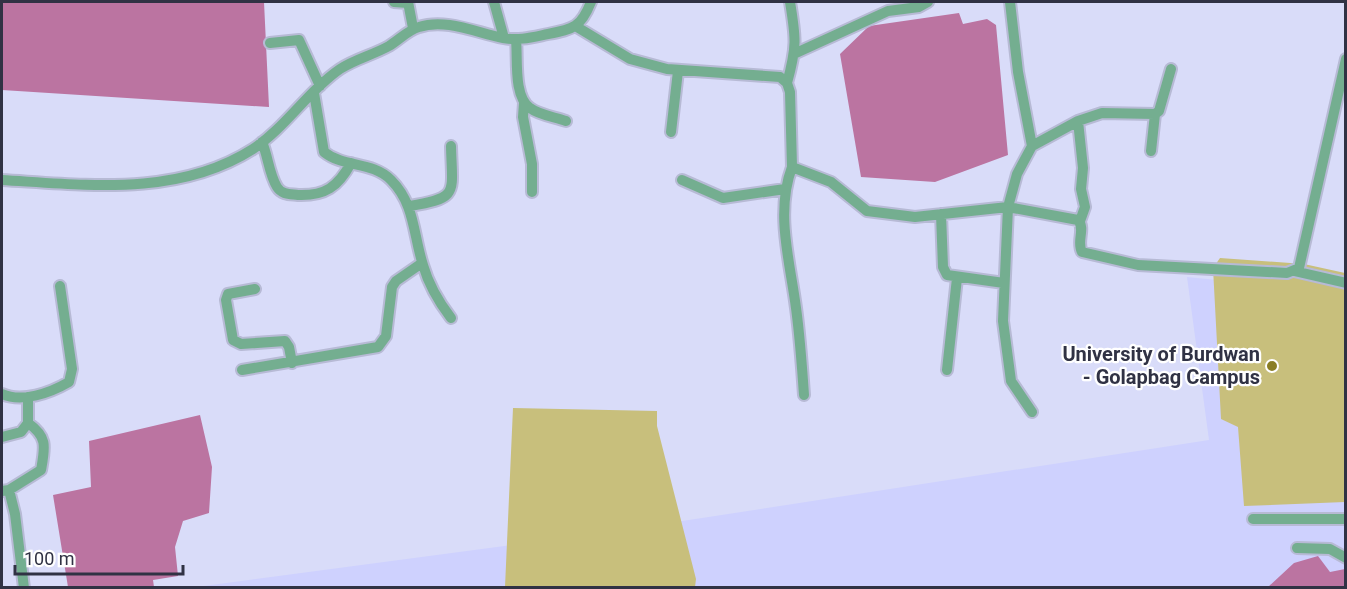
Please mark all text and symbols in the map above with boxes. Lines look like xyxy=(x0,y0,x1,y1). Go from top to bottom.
place label: University of Burdwan - Golapbag Campus xyxy=(1062,342,1260,389)
marker: University of Burdwan - Golapbag Campus xyxy=(1265,359,1279,373)
scale bar xyxy=(15,538,183,576)
text: 100 m xyxy=(24,548,75,569)

